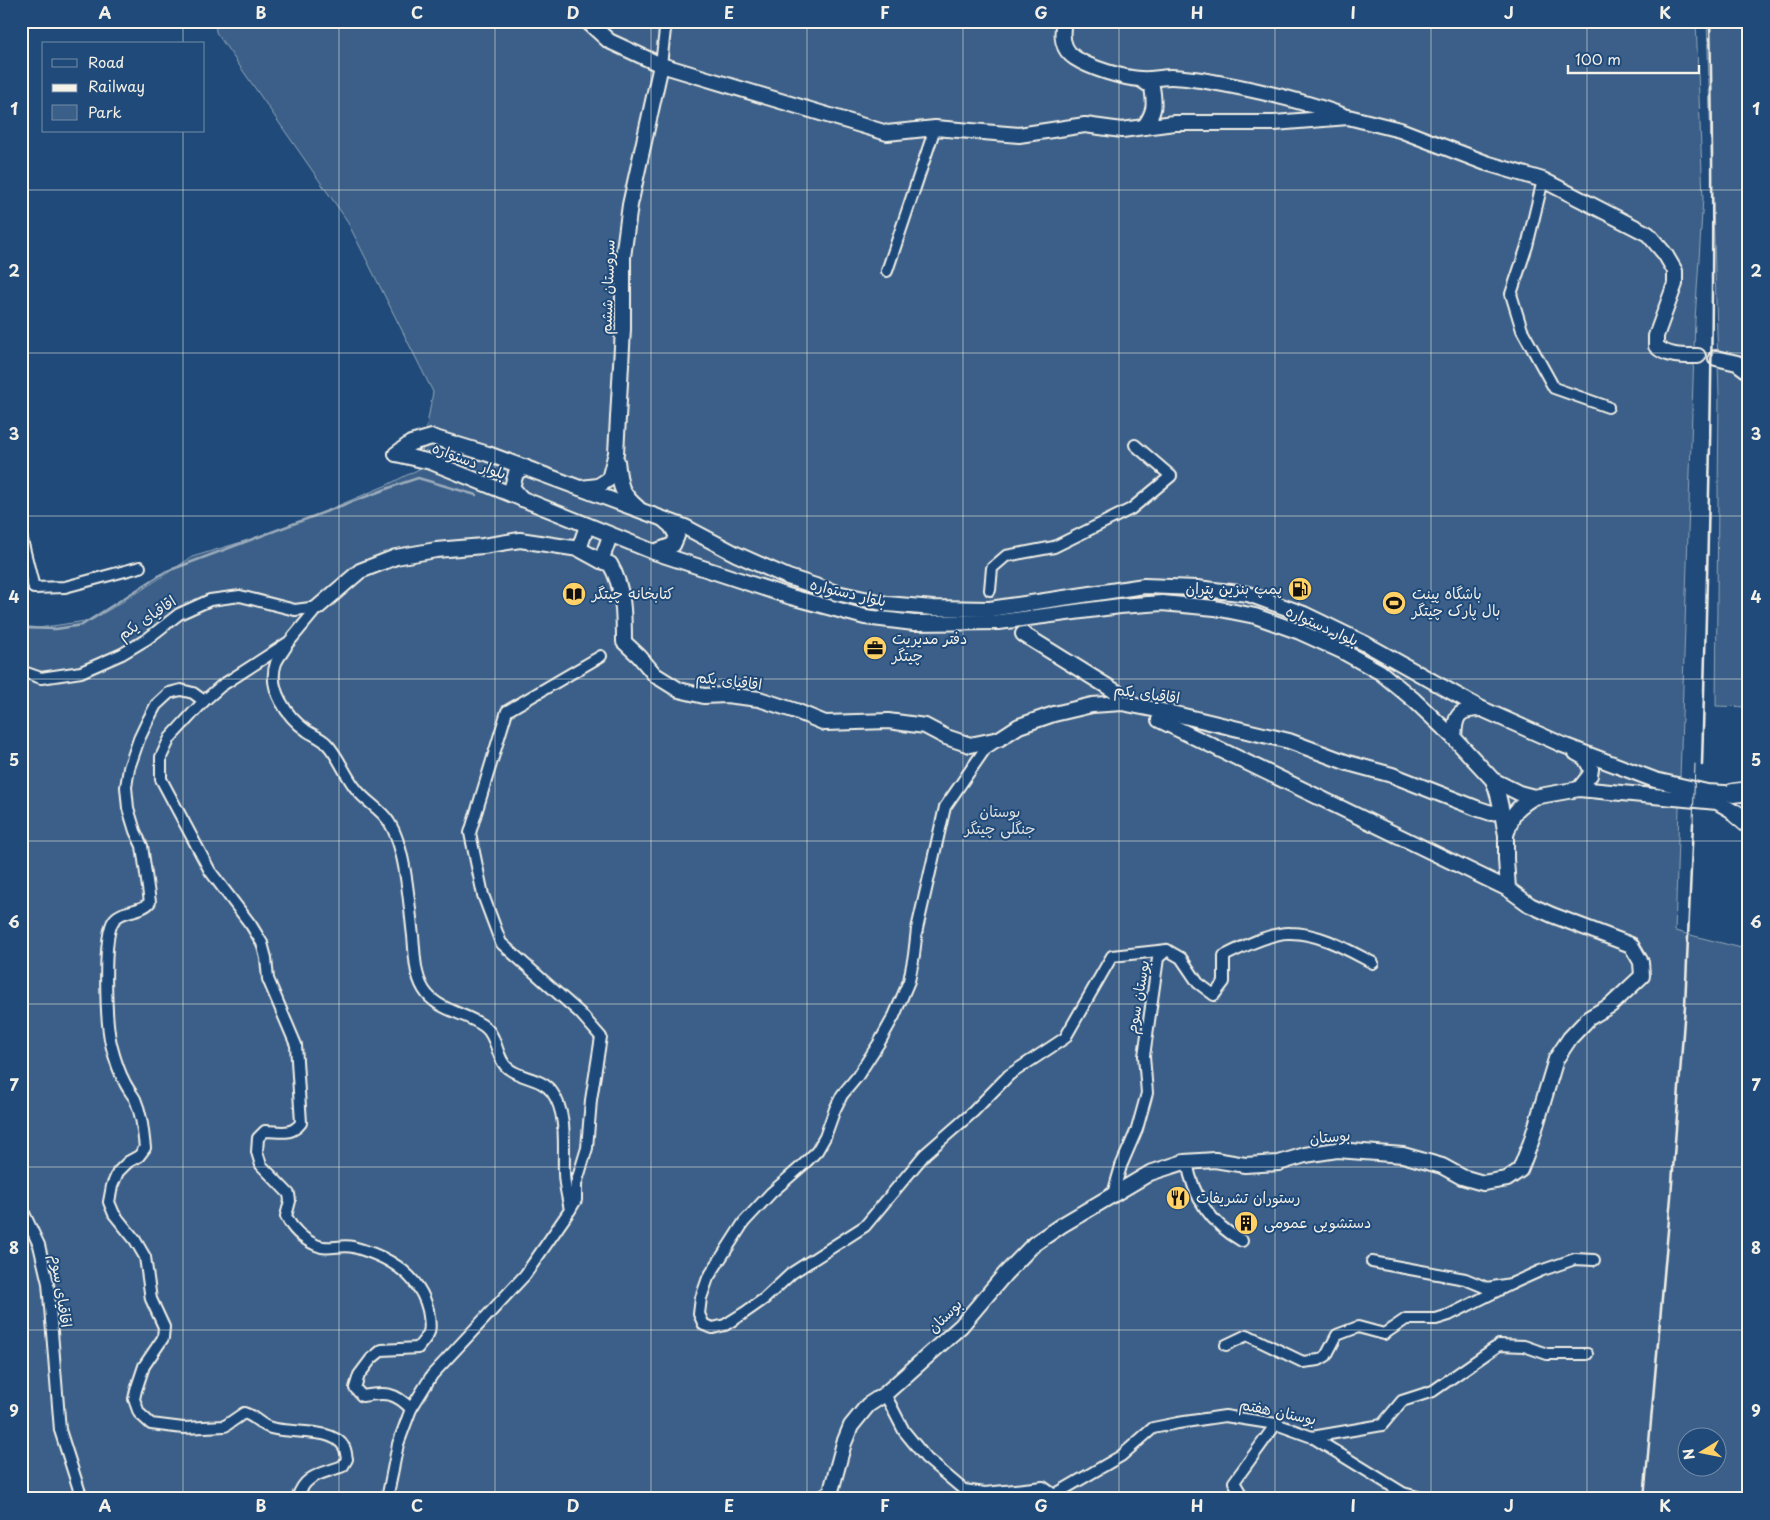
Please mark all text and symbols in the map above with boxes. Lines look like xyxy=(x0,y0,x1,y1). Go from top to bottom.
text: A xyxy=(99,0,112,24)
text: B xyxy=(256,0,267,24)
text: C xyxy=(411,0,423,24)
text: D xyxy=(567,0,579,24)
text: E xyxy=(724,0,734,24)
text: F xyxy=(880,0,890,24)
text: G xyxy=(1034,0,1048,24)
text: H xyxy=(1191,0,1203,24)
text: I xyxy=(1350,0,1356,24)
text: J xyxy=(1504,0,1514,24)
text: K xyxy=(1659,0,1671,24)
legend xyxy=(42,42,205,132)
scale bar xyxy=(1568,42,1699,74)
text: 100 m xyxy=(1575,47,1621,70)
text: Road xyxy=(88,50,124,73)
text: Railway xyxy=(88,74,145,97)
text: 1 xyxy=(10,96,18,120)
text: 1 xyxy=(1752,96,1760,120)
text: Park xyxy=(88,100,122,123)
street label: سروستان ششم xyxy=(593,239,622,335)
text: 2 xyxy=(8,258,20,282)
text: 2 xyxy=(1750,258,1762,282)
text: 3 xyxy=(9,421,19,445)
text: 3 xyxy=(1751,421,1761,445)
street label: بلوار دستواره xyxy=(429,435,510,484)
street label: بلوار دستواره xyxy=(808,572,889,611)
place label: پمپ بنزین پتران xyxy=(1186,576,1282,599)
fuel station icon: پمپ بنزین پتران xyxy=(1287,576,1313,602)
library icon: کتابخانه چیتگر xyxy=(561,581,587,607)
place label: کتابخانه چیتگر xyxy=(590,581,674,604)
place label: باشگاه پینت بال پارک چیتگر xyxy=(1410,581,1500,621)
text: 4 xyxy=(9,584,20,608)
text: 4 xyxy=(1751,584,1762,608)
street label: اقاقیای یکم xyxy=(112,589,181,647)
sports icon: باشگاه پینت بال پارک چیتگر xyxy=(1381,590,1407,616)
street label: بلوار دستواره xyxy=(1282,598,1363,651)
place label: دفتر مدیریت چیتگر xyxy=(890,626,967,666)
office icon: دفتر مدیریت چیتگر xyxy=(862,635,888,661)
street label: اقاقیای یکم xyxy=(695,664,764,697)
street label: اقاقیای یکم xyxy=(1112,677,1182,711)
text: 5 xyxy=(9,747,19,771)
text: 5 xyxy=(1751,747,1761,771)
park label: بوستان جنگلی چیتگر xyxy=(962,799,1036,839)
text: 6 xyxy=(8,909,20,933)
text: 6 xyxy=(1750,909,1762,933)
street label: بوستان سوم xyxy=(1119,958,1156,1036)
text: 7 xyxy=(9,1072,19,1096)
text: 7 xyxy=(1751,1072,1761,1096)
street label: بوستان xyxy=(1308,1122,1351,1149)
restaurant icon: رستوران تشریفات xyxy=(1165,1185,1191,1211)
place label: رستوران تشریفات xyxy=(1196,1185,1301,1208)
building icon: دستشویی عمومی xyxy=(1233,1210,1259,1236)
place label: دستشویی عمومی xyxy=(1264,1210,1371,1233)
text: 8 xyxy=(9,1235,19,1259)
text: 8 xyxy=(1751,1235,1761,1259)
street label: اقاقیای سوم xyxy=(44,1253,79,1329)
street label: بوستان xyxy=(921,1292,967,1338)
street label: بوستان هفتم xyxy=(1237,1391,1319,1432)
text: 9 xyxy=(9,1398,19,1422)
text: 9 xyxy=(1751,1398,1761,1422)
north arrow xyxy=(1678,1428,1728,1478)
text: N xyxy=(1677,1447,1700,1462)
text: A xyxy=(99,1493,112,1517)
text: B xyxy=(256,1493,267,1517)
text: C xyxy=(411,1493,423,1517)
text: D xyxy=(567,1493,579,1517)
text: E xyxy=(724,1493,734,1517)
text: F xyxy=(880,1493,890,1517)
text: G xyxy=(1034,1493,1048,1517)
text: H xyxy=(1191,1493,1203,1517)
text: I xyxy=(1350,1493,1356,1517)
text: J xyxy=(1504,1493,1514,1517)
text: K xyxy=(1659,1493,1671,1517)

